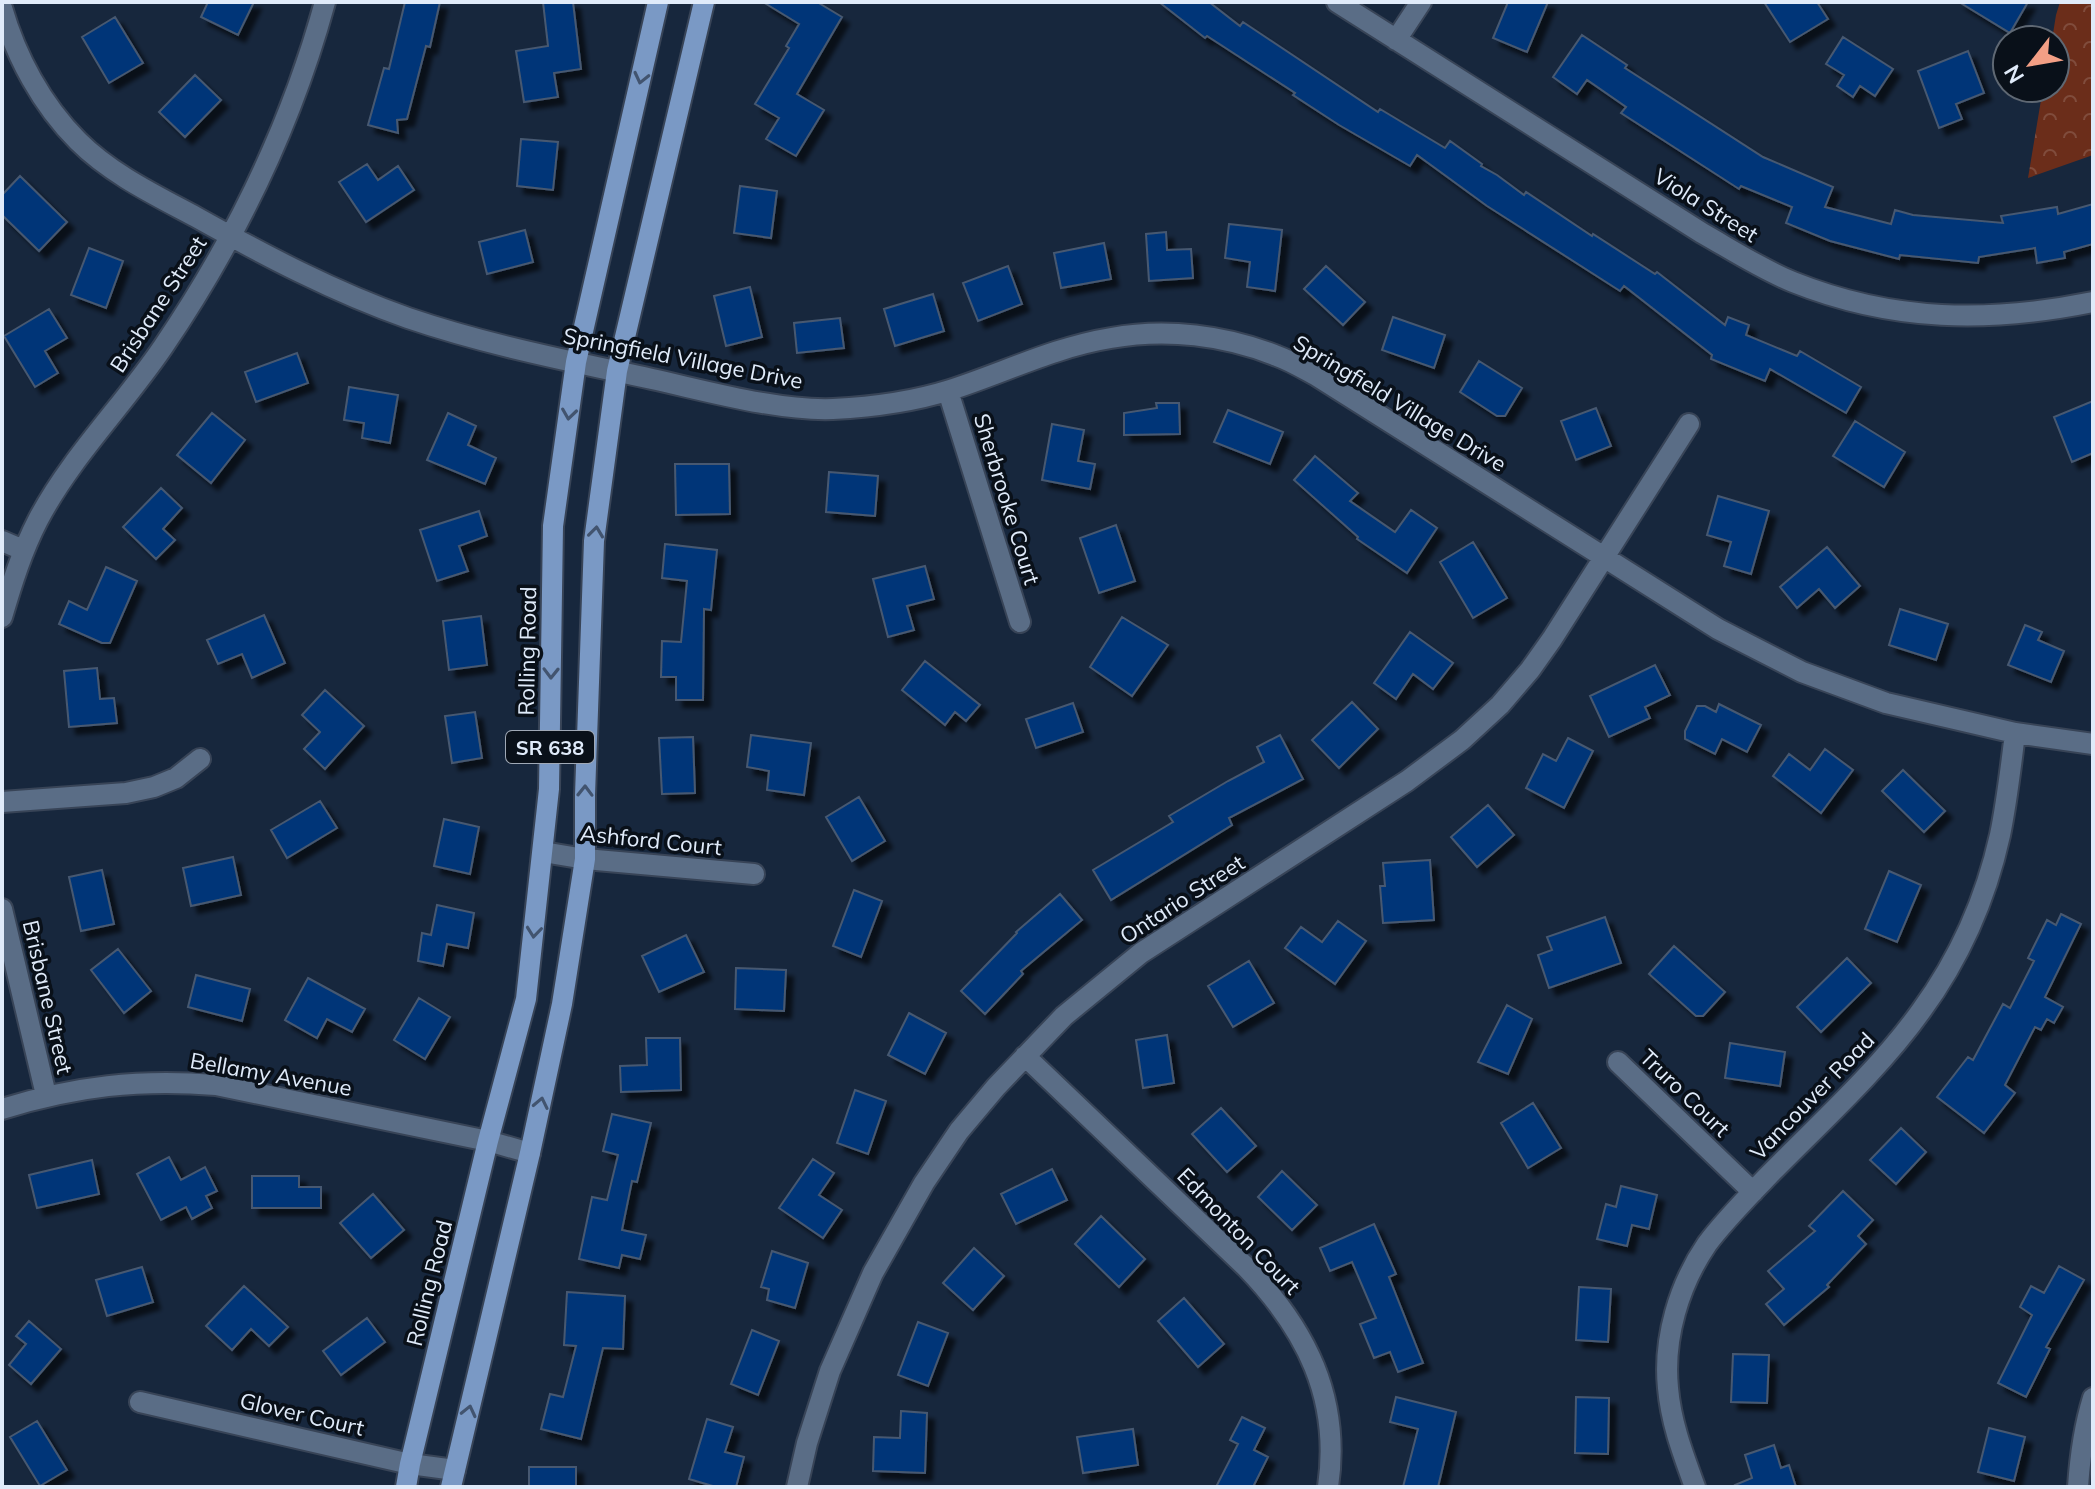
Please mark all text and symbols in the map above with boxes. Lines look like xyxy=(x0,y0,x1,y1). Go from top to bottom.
north arrow xyxy=(1991,24,2071,104)
text: N xyxy=(1998,60,2030,89)
one-way arrow xyxy=(633,71,650,84)
street label: Viola Street xyxy=(1648,162,1764,248)
street label: Brisbane Street xyxy=(104,230,213,377)
street label: Springfield Village Drive xyxy=(561,321,805,395)
street label: Springfield Village Drive xyxy=(1288,328,1512,478)
one-way arrow xyxy=(561,407,578,421)
street label: Sherbrooke Court xyxy=(968,410,1046,588)
one-way arrow xyxy=(587,525,604,538)
street label: Rolling Road xyxy=(512,586,542,716)
one-way arrow xyxy=(542,667,560,680)
road number: SR 638 xyxy=(506,731,594,763)
one-way arrow xyxy=(577,784,594,797)
street label: Ashford Court xyxy=(579,819,723,861)
street label: Ontario Street xyxy=(1114,848,1250,950)
street label: Brisbane Street xyxy=(17,917,79,1077)
one-way arrow xyxy=(525,926,542,939)
street label: Vancouver Road xyxy=(1744,1026,1880,1166)
street label: Truro Court xyxy=(1634,1043,1736,1143)
street label: Bellamy Avenue xyxy=(188,1046,354,1102)
one-way arrow xyxy=(532,1097,549,1111)
street label: Edmonton Court xyxy=(1171,1162,1307,1300)
street label: Rolling Road xyxy=(400,1217,458,1349)
street label: Glover Court xyxy=(237,1386,367,1442)
one-way arrow xyxy=(459,1405,476,1418)

